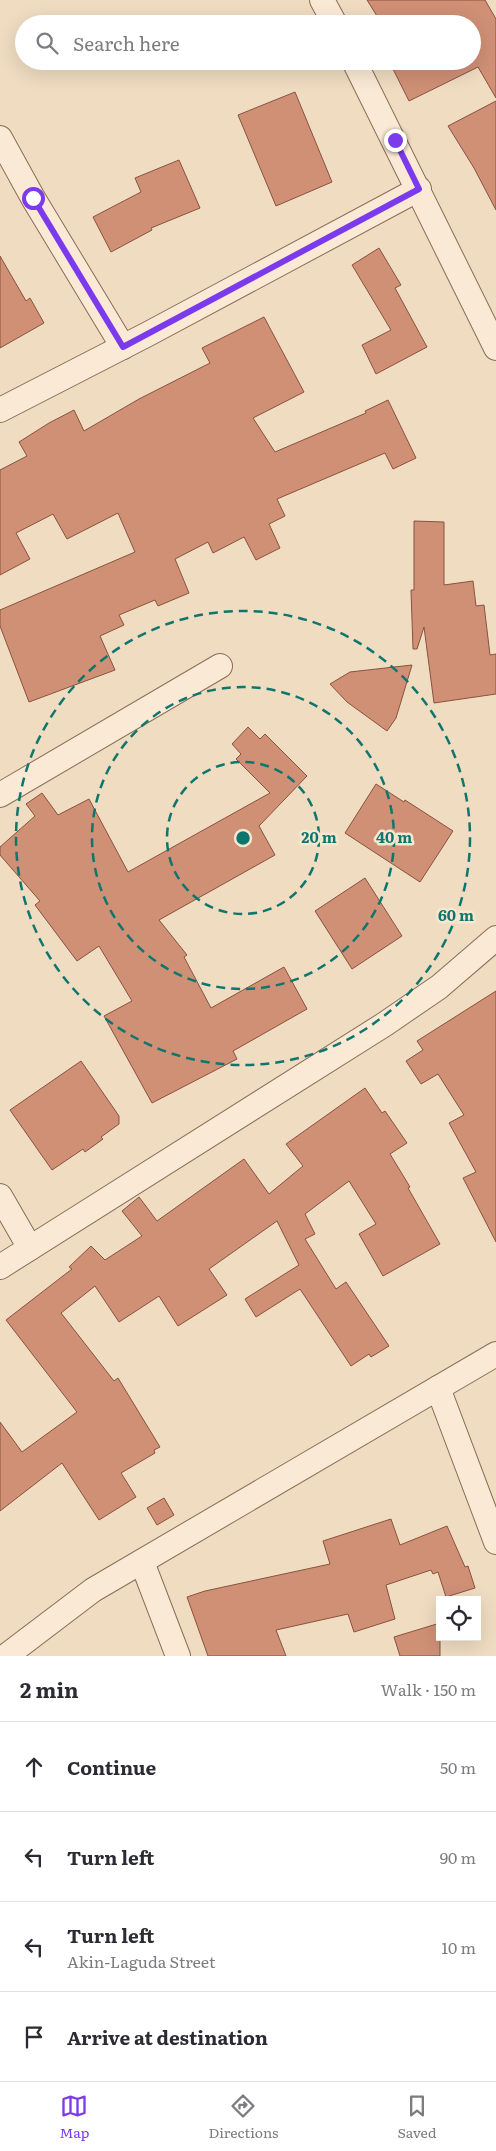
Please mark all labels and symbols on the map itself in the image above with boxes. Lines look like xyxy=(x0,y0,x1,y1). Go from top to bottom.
route end xyxy=(384,129,407,152)
route start xyxy=(22,187,45,210)
text: 20 m xyxy=(301,825,337,848)
text: 40 m xyxy=(376,825,412,848)
centre of rings xyxy=(234,829,252,847)
text: 60 m xyxy=(438,903,474,926)

